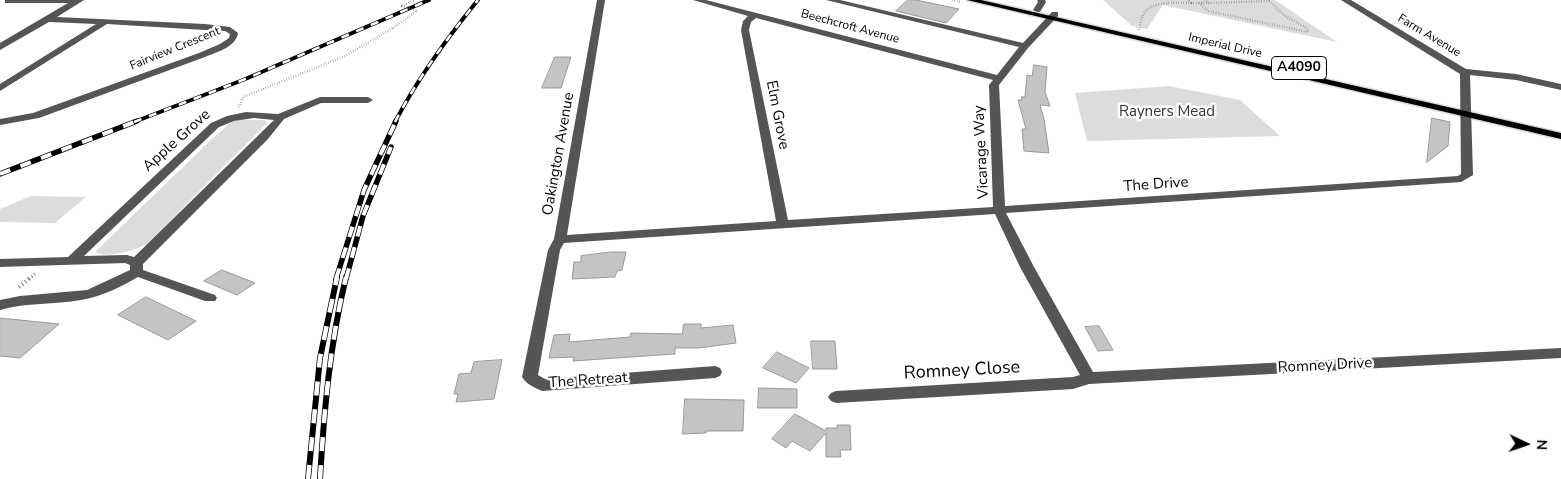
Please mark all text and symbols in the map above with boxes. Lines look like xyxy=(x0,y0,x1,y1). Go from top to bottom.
street label: Beechcroft Avenue xyxy=(799,7,901,47)
street label: Farm Avenue xyxy=(1395,11,1463,61)
street label: Fairview Crescent xyxy=(128,24,222,74)
street label: Imperial Drive xyxy=(1187,31,1263,61)
road number: A4090 xyxy=(1272,56,1326,80)
street label: Elm Grove xyxy=(761,79,793,151)
street label: Oakington Avenue xyxy=(539,91,579,217)
park label: Rayners Mead xyxy=(1119,103,1215,121)
street label: Vicarage Way xyxy=(971,105,993,199)
street label: Apple Grove xyxy=(140,106,214,176)
street label: The Drive xyxy=(1123,174,1189,196)
street label: Romney Drive xyxy=(1277,355,1373,377)
street label: Romney Close xyxy=(903,357,1021,385)
street label: The Retreat xyxy=(548,369,628,393)
north arrow xyxy=(1501,419,1551,469)
text: N xyxy=(1532,439,1551,451)

